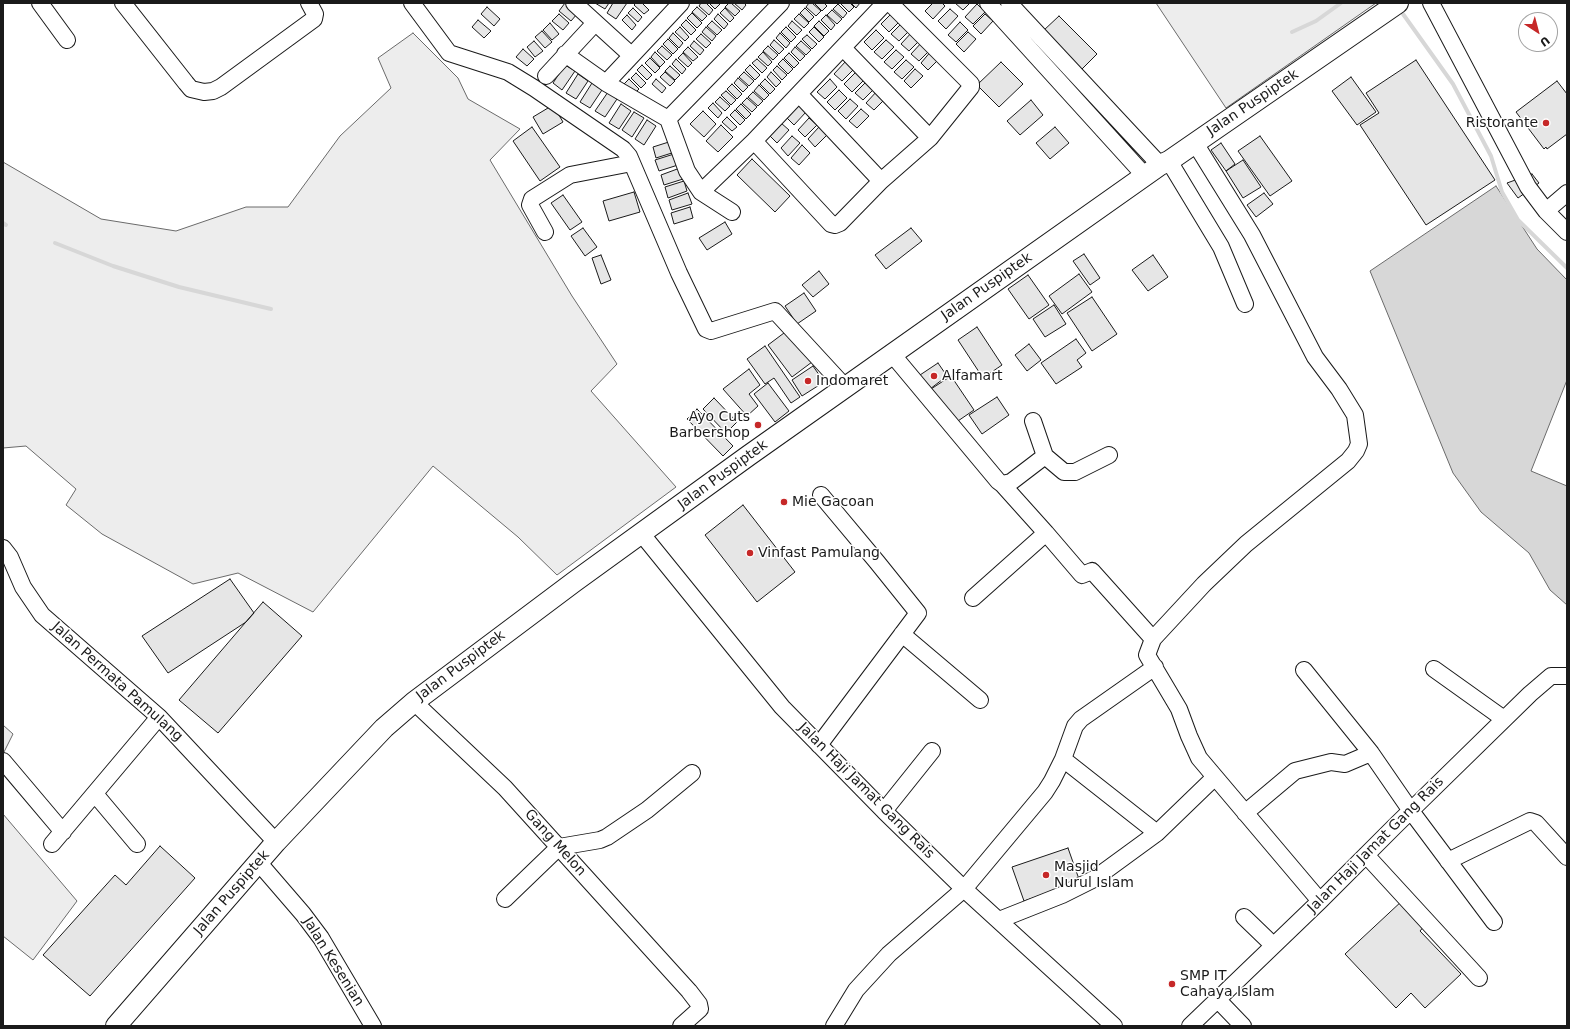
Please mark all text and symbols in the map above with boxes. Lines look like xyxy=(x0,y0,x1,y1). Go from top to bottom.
north arrow xyxy=(1518,12,1558,52)
text: U xyxy=(1537,33,1552,49)
street label: Jalan Puspiptek xyxy=(1204,66,1302,140)
place label: Ristorante xyxy=(1466,115,1538,131)
marker: Ristorante xyxy=(1541,118,1551,128)
street label: Jalan Puspiptek xyxy=(938,250,1036,324)
place label: Alfamart xyxy=(942,368,1002,384)
marker: Alfamart xyxy=(929,371,939,381)
place label: Indomaret xyxy=(816,373,888,389)
marker: Indomaret xyxy=(803,376,813,386)
place label: Ayo Cuts Barbershop xyxy=(669,409,750,442)
marker: Ayo Cuts Barbershop xyxy=(753,420,763,430)
street label: Jalan Puspiptek xyxy=(675,437,771,513)
place label: Mie Gacoan xyxy=(792,494,874,510)
marker: Mie Gacoan xyxy=(779,497,789,507)
place label: Vinfast Pamulang xyxy=(758,545,880,561)
marker: Vinfast Pamulang xyxy=(745,548,755,558)
street label: Jalan Permata Pamulang xyxy=(48,619,186,745)
street label: Jalan Puspiptek xyxy=(413,627,509,705)
street label: Jalan Haji Jamat Gang Rais xyxy=(794,719,938,863)
street label: Jalan Haji Jamat Gang Rais xyxy=(1304,773,1448,917)
street label: Gang Melon xyxy=(521,806,589,880)
street label: Jalan Puspiptek xyxy=(191,847,273,939)
place label: Masjid Nurul Islam xyxy=(1054,859,1134,892)
marker: Masjid Nurul Islam xyxy=(1041,870,1051,880)
street label: Jalan Kesenian xyxy=(299,914,367,1010)
place label: SMP IT Cahaya Islam xyxy=(1180,968,1275,1000)
marker: SMP IT Cahaya Islam xyxy=(1167,979,1177,989)

